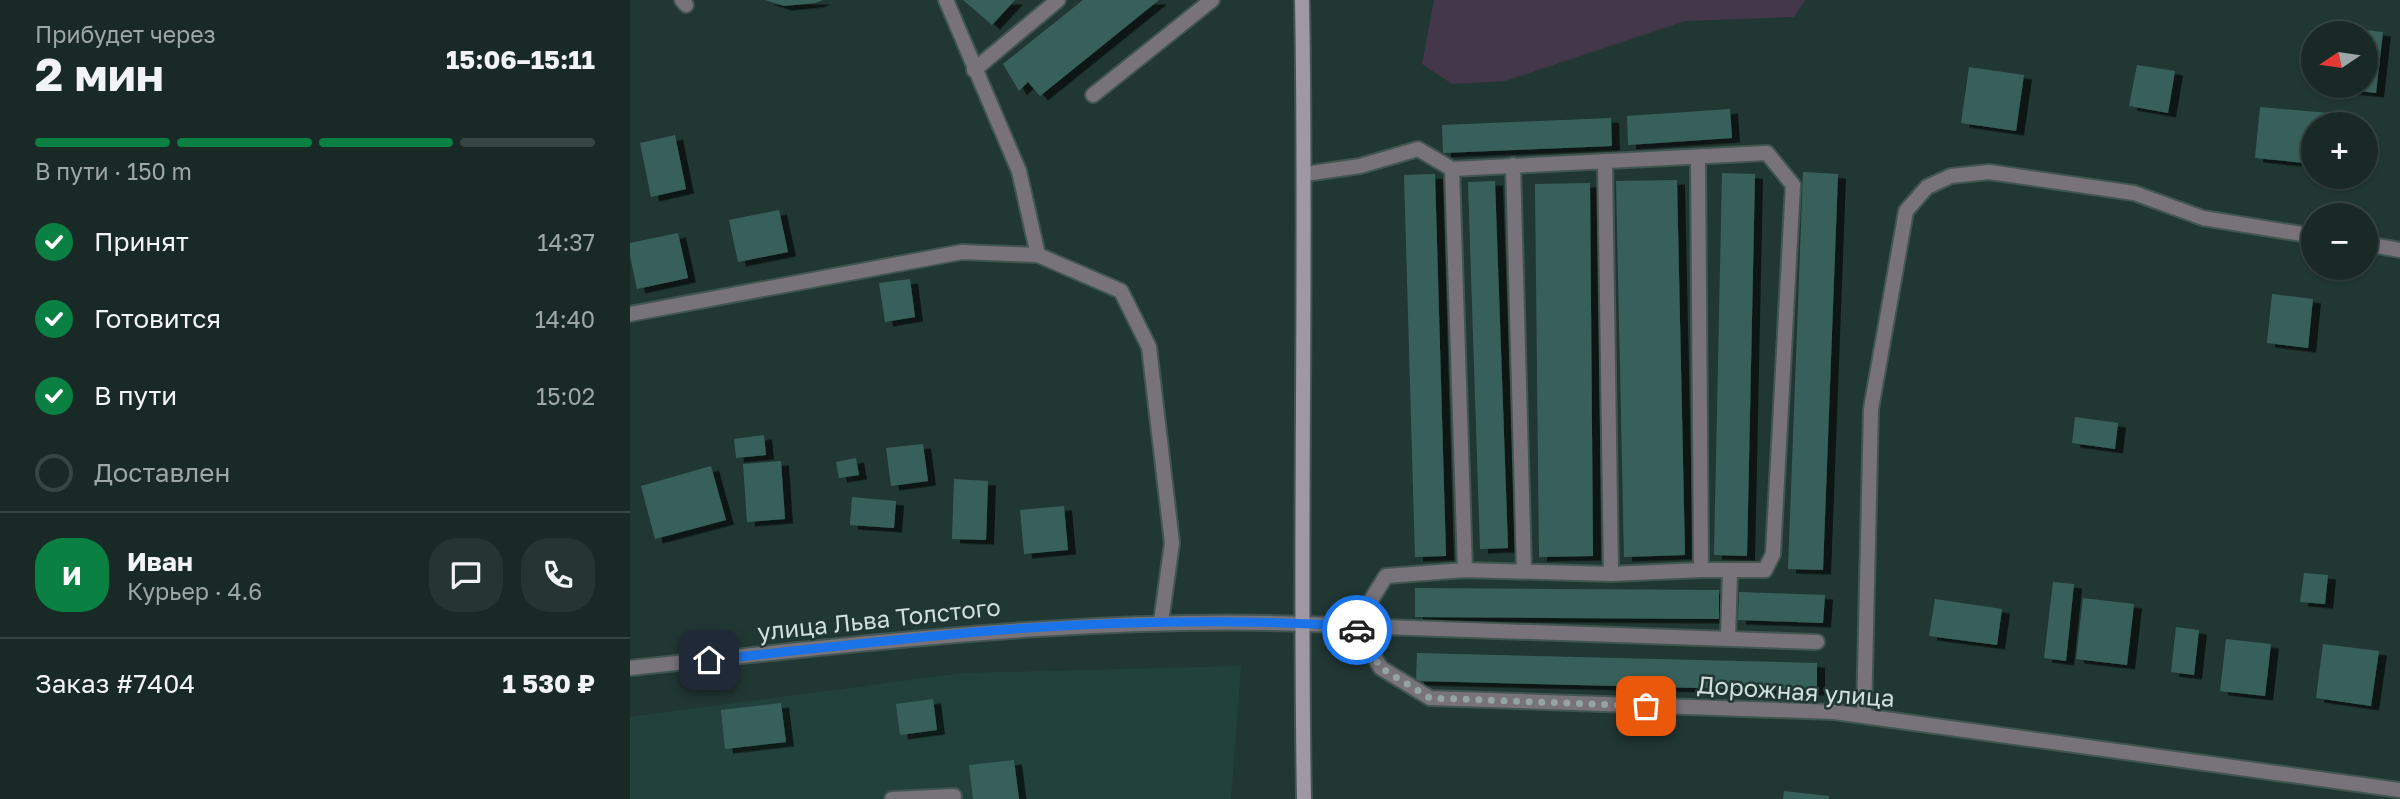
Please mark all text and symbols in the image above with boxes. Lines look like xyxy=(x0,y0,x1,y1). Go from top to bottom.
text: Прибудет через xyxy=(35,20,216,48)
north arrow xyxy=(2301,21,2378,98)
map controls xyxy=(2301,21,2378,280)
text: 15:06–15:11 xyxy=(446,44,595,75)
text: 2 мин xyxy=(35,46,164,101)
button: + xyxy=(2301,112,2378,189)
text: В пути · 150 m xyxy=(35,157,192,185)
button: − xyxy=(2301,203,2378,280)
icon: check xyxy=(35,223,73,261)
text: Принят xyxy=(94,226,189,257)
text: 14:37 xyxy=(537,228,595,256)
icon: check xyxy=(35,300,73,338)
text: Готовится xyxy=(94,303,221,334)
text: 14:40 xyxy=(535,305,595,333)
icon: check xyxy=(35,377,73,415)
text: В пути xyxy=(94,380,177,411)
text: 15:02 xyxy=(536,382,595,410)
text: Доставлен xyxy=(94,457,230,488)
button: chat xyxy=(429,538,503,612)
button: phone xyxy=(521,538,595,612)
text: Иван xyxy=(127,546,193,577)
text: И xyxy=(62,560,82,591)
text: Курьер · 4.6 xyxy=(127,577,262,605)
street label: улица Льва Толстого xyxy=(756,591,1002,646)
courier xyxy=(1322,595,1392,665)
icon: car xyxy=(1338,611,1376,649)
pin xyxy=(679,630,739,690)
icon: home xyxy=(690,641,728,679)
text: Заказ #7404 xyxy=(35,668,195,699)
text: 1 530 ₽ xyxy=(502,668,595,699)
street label: Дорожная улица xyxy=(1696,669,1896,712)
pin xyxy=(1616,676,1676,736)
icon: bag xyxy=(1627,687,1665,725)

